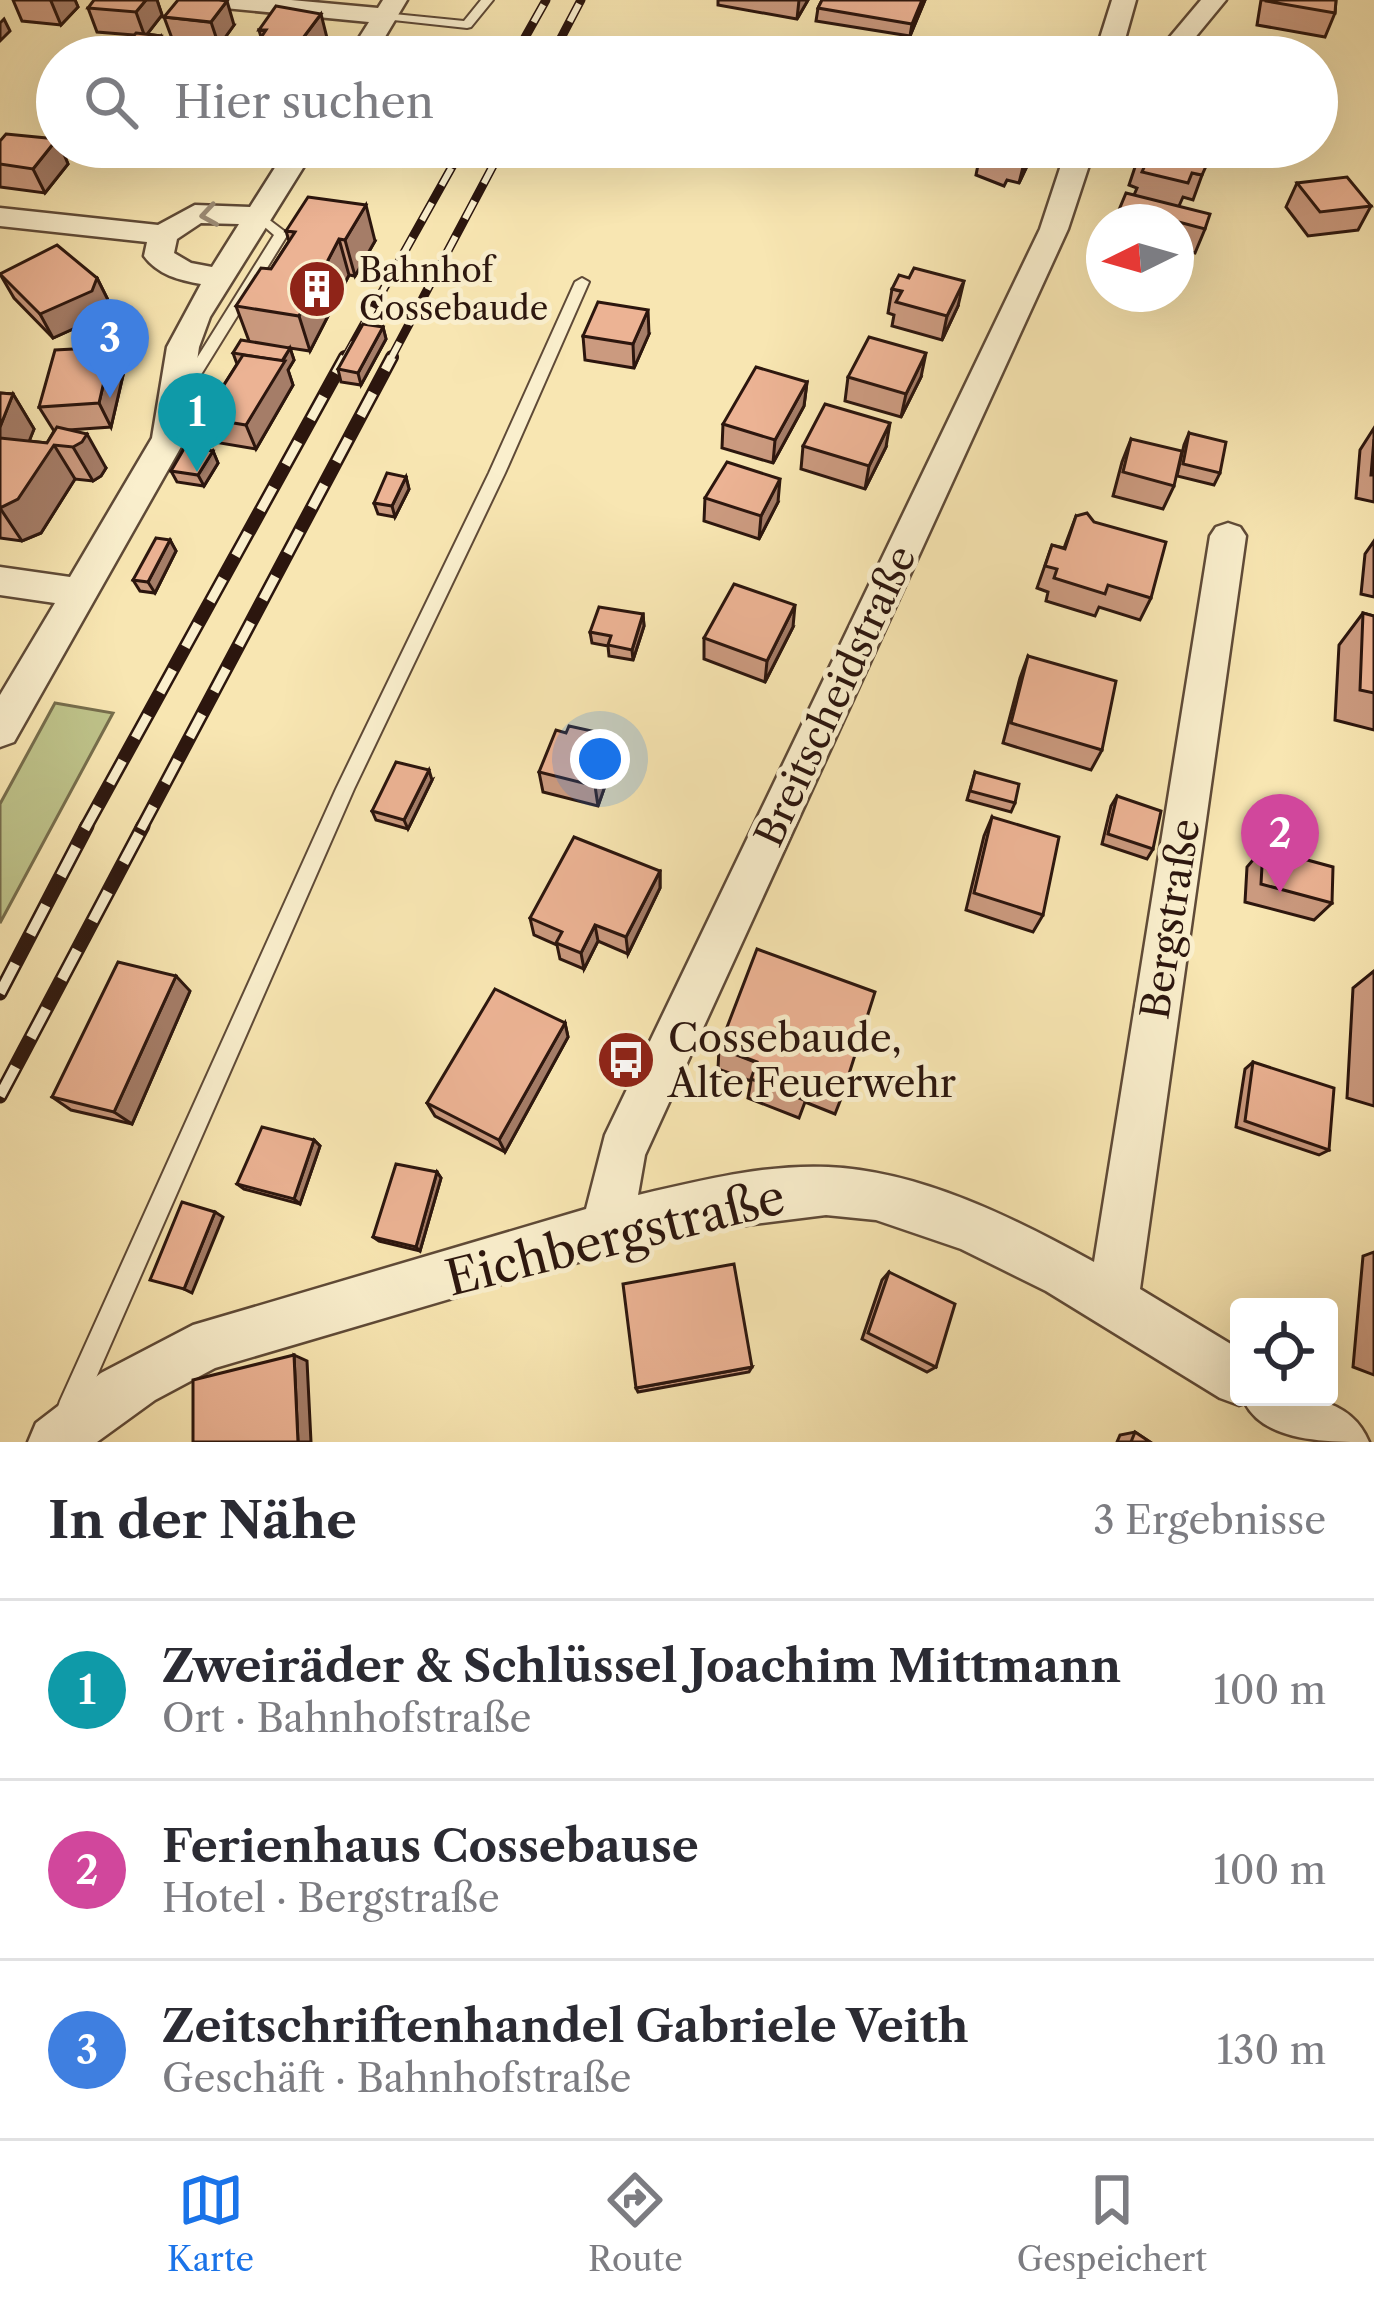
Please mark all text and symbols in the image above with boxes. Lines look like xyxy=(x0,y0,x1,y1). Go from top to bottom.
search box xyxy=(36,36,1338,168)
icon: search xyxy=(78,69,144,135)
text: Hier suchen xyxy=(174,74,434,130)
one-way arrow xyxy=(199,201,218,227)
north arrow xyxy=(1086,204,1194,312)
place label: Bahnhof Cossebaude xyxy=(359,250,548,329)
building icon: Bahnhof Cossebaude xyxy=(286,258,348,320)
pin: 3 xyxy=(71,299,149,398)
pin: 1 xyxy=(158,373,236,472)
street label: Breitscheidstraße xyxy=(744,538,926,854)
your location xyxy=(570,729,630,789)
pin: 2 xyxy=(1241,794,1319,893)
street label: Bergstraße xyxy=(1130,815,1210,1023)
place label: Cossebaude, Alte Feuerwehr xyxy=(667,1014,956,1107)
bus stop icon: Cossebaude, Alte Feuerwehr xyxy=(595,1029,657,1091)
street label: Eichbergstraße xyxy=(439,1166,791,1308)
map controls xyxy=(1230,1298,1338,1406)
button: locate xyxy=(1230,1298,1338,1406)
text: In der Nähe xyxy=(48,1489,357,1551)
text: 3 Ergebnisse xyxy=(1093,1496,1326,1544)
text: Zweiräder & Schlüssel Joachim Mittmann xyxy=(162,1638,1121,1694)
text: 1 xyxy=(78,1666,96,1714)
text: 100 m xyxy=(1213,1666,1326,1714)
text: Ort · Bahnhofstraße xyxy=(162,1694,531,1742)
text: Ferienhaus Cossebause xyxy=(162,1818,699,1874)
text: 2 xyxy=(75,1846,99,1894)
text: 100 m xyxy=(1213,1846,1326,1894)
text: Hotel · Bergstraße xyxy=(162,1874,500,1922)
text: Zeitschriftenhandel Gabriele Veith xyxy=(162,1998,969,2054)
text: 3 xyxy=(76,2026,98,2074)
text: 130 m xyxy=(1217,2026,1326,2074)
text: Geschäft · Bahnhofstraße xyxy=(162,2054,631,2102)
tab: Karte xyxy=(167,2167,254,2280)
tab: Route xyxy=(588,2167,683,2280)
tab: Gespeichert xyxy=(1017,2167,1207,2280)

